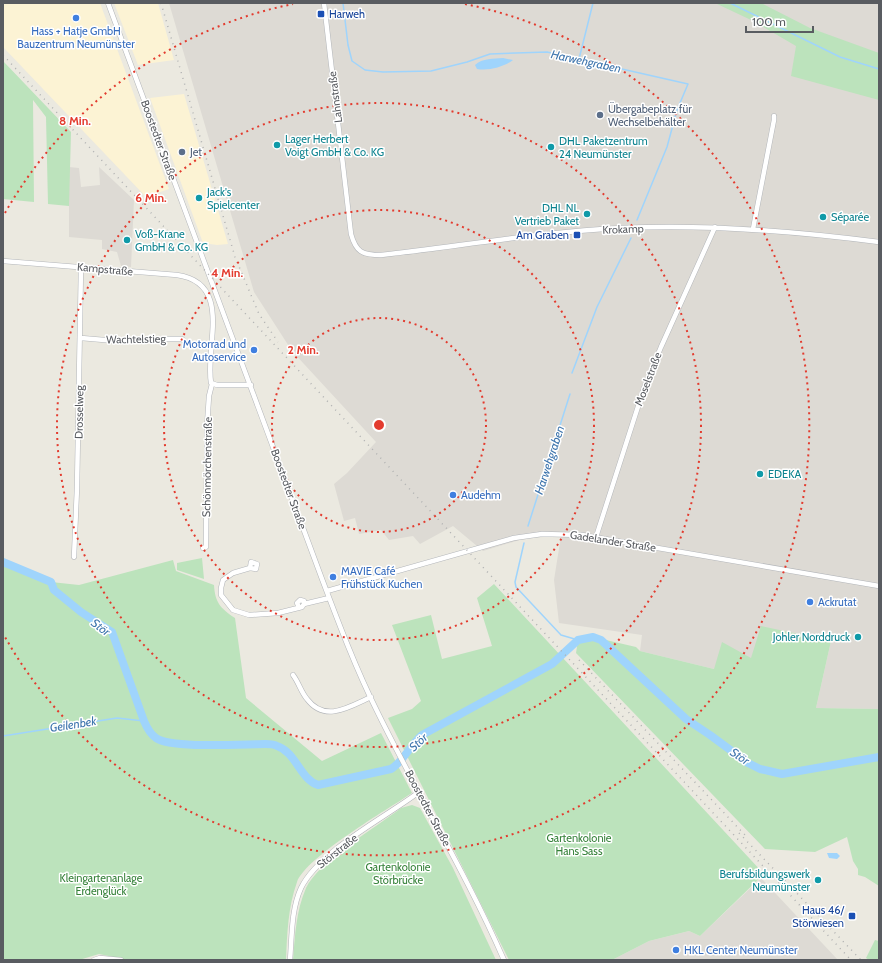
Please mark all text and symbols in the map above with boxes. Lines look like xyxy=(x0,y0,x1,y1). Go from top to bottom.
place label: Harweh xyxy=(329,7,365,21)
scale bar xyxy=(746,8,813,34)
marker: Harweh xyxy=(316,9,326,19)
marker: Hass + Hatje GmbH Bauzentrum Neumünster xyxy=(71,13,81,23)
text: 100 m xyxy=(752,14,786,29)
place label: Hass + Hatje GmbH Bauzentrum Neumünster xyxy=(17,24,135,51)
water label: Harwehgraben xyxy=(550,46,622,76)
street label: Lahnstraße xyxy=(325,70,345,124)
street label: Boostedter Straße xyxy=(138,98,180,182)
place label: Übergabeplatz für Wechselbehälter xyxy=(608,102,692,129)
marker: Übergabeplatz für Wechselbehälter xyxy=(595,110,605,120)
text: 8 Min. xyxy=(59,113,91,128)
place label: Lager Herbert Voigt GmbH & Co. KG xyxy=(285,132,384,159)
place label: DHL Paketzentrum 24 Neumünster xyxy=(559,134,648,161)
marker: Lager Herbert Voigt GmbH & Co. KG xyxy=(272,140,282,150)
marker: DHL Paketzentrum 24 Neumünster xyxy=(546,142,556,152)
place label: Jet xyxy=(189,145,202,159)
marker: Jet xyxy=(177,147,187,157)
place label: Jack's Spielcenter xyxy=(206,185,260,212)
text: 6 Min. xyxy=(135,190,167,205)
marker: Jack's Spielcenter xyxy=(194,193,204,203)
place label: DHL NL Vertrieb Paket xyxy=(515,201,579,228)
marker: DHL NL Vertrieb Paket xyxy=(582,209,592,219)
place label: Séparée xyxy=(831,210,869,224)
marker: Séparée xyxy=(818,212,828,222)
street label: Krokamp xyxy=(602,221,644,237)
place label: Voß-Krane GmbH & Co. KG xyxy=(135,227,208,254)
place label: Am Graben xyxy=(516,228,569,242)
marker: Am Graben xyxy=(572,230,582,240)
marker: Voß-Krane GmbH & Co. KG xyxy=(122,235,132,245)
street label: Kampstraße xyxy=(76,260,134,278)
text: 4 Min. xyxy=(211,265,243,280)
street label: Wachtelstieg xyxy=(106,331,166,347)
place label: Motorrad und Autoservice xyxy=(183,337,246,364)
text: 2 Min. xyxy=(287,342,319,357)
marker: Motorrad und Autoservice xyxy=(249,345,259,355)
street label: Moselstraße xyxy=(631,350,665,408)
street label: Drosselweg xyxy=(72,385,86,439)
street label: Schönmörchenstraße xyxy=(199,416,215,517)
centre of rings xyxy=(372,418,386,432)
water label: Harwehgraben xyxy=(531,424,567,496)
street label: Boostedter Straße xyxy=(268,447,310,531)
place label: EDEKA xyxy=(768,467,801,481)
marker: EDEKA xyxy=(755,469,765,479)
place label: Audehm xyxy=(461,488,501,502)
marker: Audehm xyxy=(448,490,458,500)
street label: Gadelander Straße xyxy=(569,527,657,555)
place label: MAVIE Café Frühstück Kuchen xyxy=(341,564,422,591)
marker: MAVIE Café Frühstück Kuchen xyxy=(328,572,338,582)
place label: Ackrutat xyxy=(818,595,857,609)
marker: Ackrutat xyxy=(805,597,815,607)
water label: Stör xyxy=(89,615,114,640)
place label: Johler Norddruck xyxy=(772,630,850,644)
marker: Johler Norddruck xyxy=(853,632,863,642)
water label: Geilenbek xyxy=(49,713,98,735)
water label: Stör xyxy=(406,729,431,754)
water label: Stör xyxy=(728,744,754,768)
street label: Boostedter Straße xyxy=(402,767,454,849)
street label: Störstraße xyxy=(314,830,361,871)
park label: Gartenkolonie Hans Sass xyxy=(546,831,612,858)
park label: Gartenkolonie Störbrücke xyxy=(365,860,431,887)
place label: Berufsbildungswerk Neumünster xyxy=(719,867,811,894)
park label: Kleingartenanlage Erdenglück xyxy=(60,871,143,898)
marker: Berufsbildungswerk Neumünster xyxy=(813,875,823,885)
place label: Haus 46/ Störwiesen xyxy=(792,903,844,930)
marker: Haus 46/ Störwiesen xyxy=(847,911,857,921)
place label: HKL Center Neumünster xyxy=(684,943,798,957)
marker: HKL Center Neumünster xyxy=(671,945,681,955)

